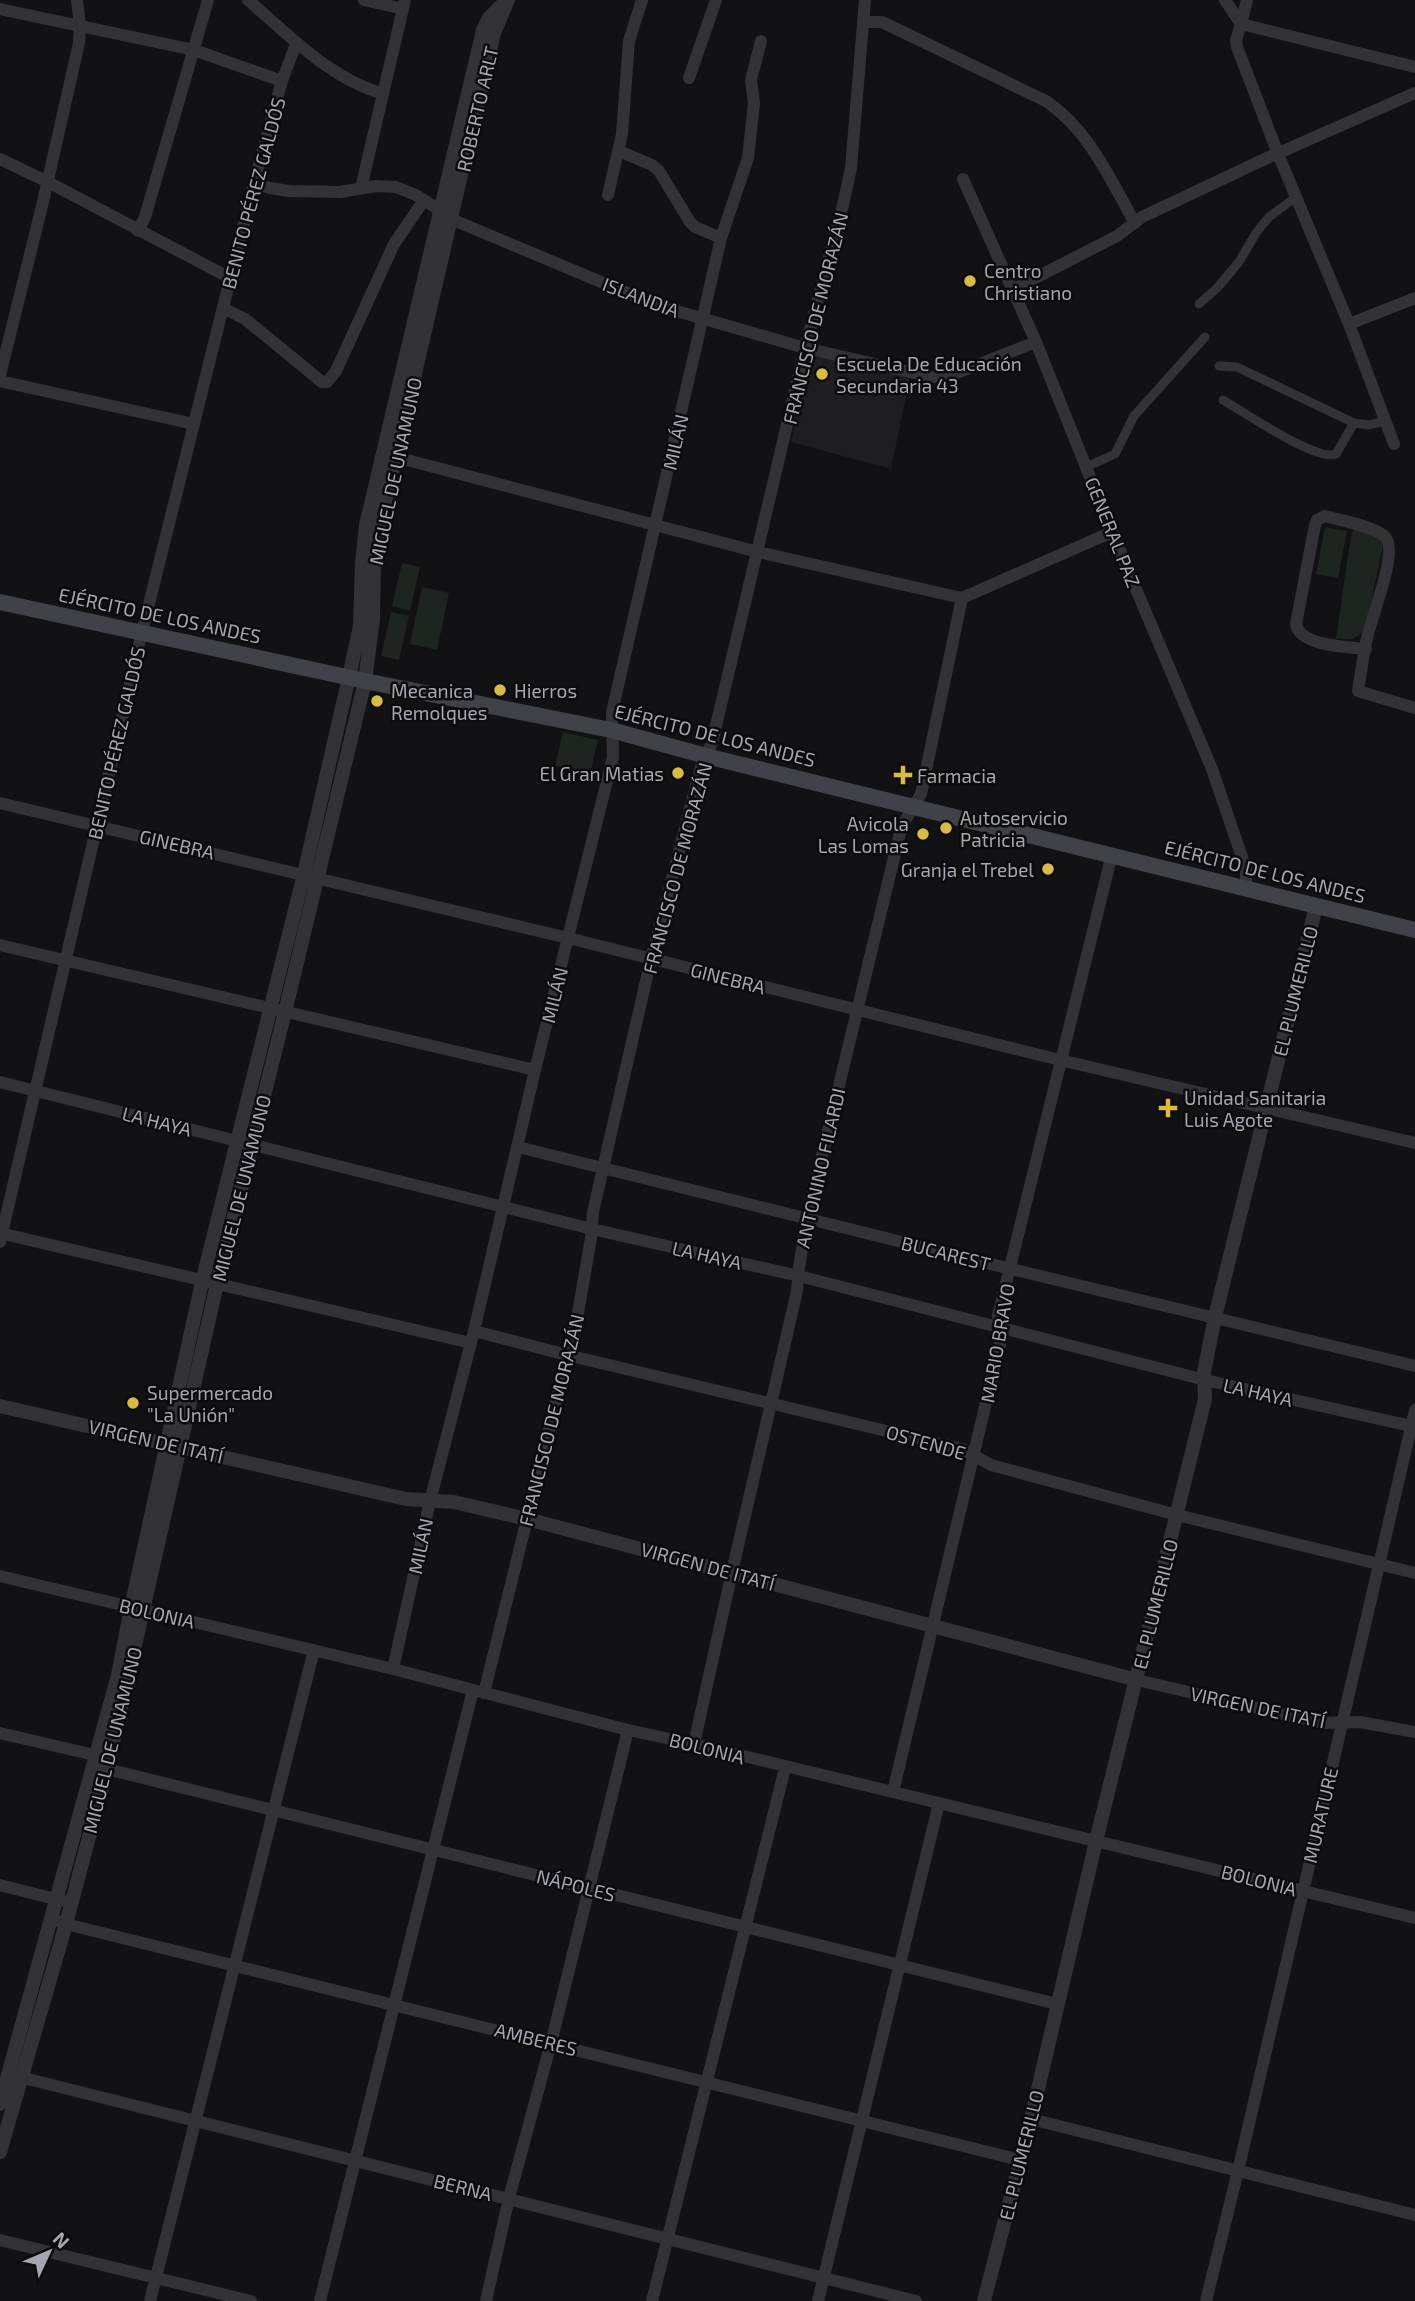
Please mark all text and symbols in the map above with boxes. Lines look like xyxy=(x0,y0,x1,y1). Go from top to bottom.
street label: ROBERTO ARLT xyxy=(451,44,503,174)
street label: BENITO PÉREZ GALDÓS xyxy=(216,95,290,291)
street label: FRANCISCO DE MORAZÁN xyxy=(778,210,852,426)
place label: Centro Christiano xyxy=(984,259,1072,304)
street label: ISLANDIA xyxy=(600,272,683,322)
marker: Centro Christiano xyxy=(962,273,978,289)
place label: Escuela De Educación Secundaria 43 xyxy=(836,352,1022,397)
marker: Escuela De Educación Secundaria 43 xyxy=(814,366,830,382)
street label: MIGUEL DE UNAMUNO xyxy=(364,375,426,567)
street label: MILÁN xyxy=(657,412,693,472)
street label: GENERAL PAZ xyxy=(1080,474,1146,590)
street label: EJÉRCITO DE LOS ANDES xyxy=(57,582,263,648)
street label: BENITO PÉREZ GALDÓS xyxy=(83,644,149,842)
place label: Mecanica Remolques xyxy=(391,679,487,724)
place label: Hierros xyxy=(514,679,577,702)
marker: Hierros xyxy=(492,682,508,698)
marker: Mecanica Remolques xyxy=(369,693,385,709)
street label: EJÉRCITO DE LOS ANDES xyxy=(612,699,818,771)
street label: FRANCISCO DE MORAZÁN xyxy=(638,760,716,976)
place label: El Gran Matias xyxy=(540,762,664,785)
place label: Farmacia xyxy=(917,764,996,787)
marker: El Gran Matias xyxy=(670,765,686,781)
marker: Farmacia xyxy=(895,767,911,783)
place label: Autoservicio Patricia xyxy=(960,806,1068,851)
place label: Avicola Las Lomas xyxy=(818,812,909,857)
marker: Autoservicio Patricia xyxy=(938,820,954,836)
street label: GINEBRA xyxy=(137,824,217,864)
marker: Avicola Las Lomas xyxy=(915,826,931,842)
street label: EJÉRCITO DE LOS ANDES xyxy=(1162,835,1368,907)
place label: Granja el Trebel xyxy=(901,858,1034,881)
marker: Granja el Trebel xyxy=(1040,861,1056,877)
street label: EL PLUMERILLO xyxy=(1268,923,1322,1059)
street label: GINEBRA xyxy=(688,958,768,998)
street label: MILÁN xyxy=(536,965,572,1025)
street label: ANTONINO FILARDI xyxy=(790,1086,850,1250)
place label: Unidad Sanitaria Luis Agote xyxy=(1184,1086,1326,1131)
street label: MIGUEL DE UNAMUNO xyxy=(207,1092,275,1284)
marker: Unidad Sanitaria Luis Agote xyxy=(1158,1098,1178,1118)
street label: LA HAYA xyxy=(120,1101,194,1141)
street label: BUCAREST xyxy=(899,1231,993,1275)
street label: LA HAYA xyxy=(670,1236,744,1274)
street label: MARIO BRAVO xyxy=(975,1281,1019,1405)
street label: FRANCISCO DE MORAZÁN xyxy=(514,1312,588,1528)
street label: LA HAYA xyxy=(1221,1373,1295,1411)
place label: Supermercado "La Unión" xyxy=(147,1381,273,1426)
marker: Supermercado "La Unión" xyxy=(125,1395,141,1411)
street label: VIRGEN DE ITATÍ xyxy=(86,1414,227,1468)
street label: OSTENDE xyxy=(884,1420,968,1464)
street label: MILÁN xyxy=(403,1516,437,1576)
street label: EL PLUMERILLO xyxy=(1128,1536,1182,1672)
street label: VIRGEN DE ITATÍ xyxy=(639,1537,778,1595)
street label: BOLONIA xyxy=(117,1593,197,1633)
street label: MIGUEL DE UNAMUNO xyxy=(78,1644,146,1836)
street label: VIRGEN DE ITATÍ xyxy=(1188,1681,1329,1733)
street label: BOLONIA xyxy=(667,1728,747,1768)
street label: MURATURE xyxy=(1298,1765,1342,1865)
street label: BOLONIA xyxy=(1219,1860,1299,1900)
street label: NÁPOLES xyxy=(534,1864,618,1906)
street label: AMBERES xyxy=(492,2018,580,2060)
street label: EL PLUMERILLO xyxy=(994,2087,1048,2223)
street label: BERNA xyxy=(431,2169,495,2205)
north arrow xyxy=(14,2217,84,2287)
text: N xyxy=(49,2227,75,2253)

